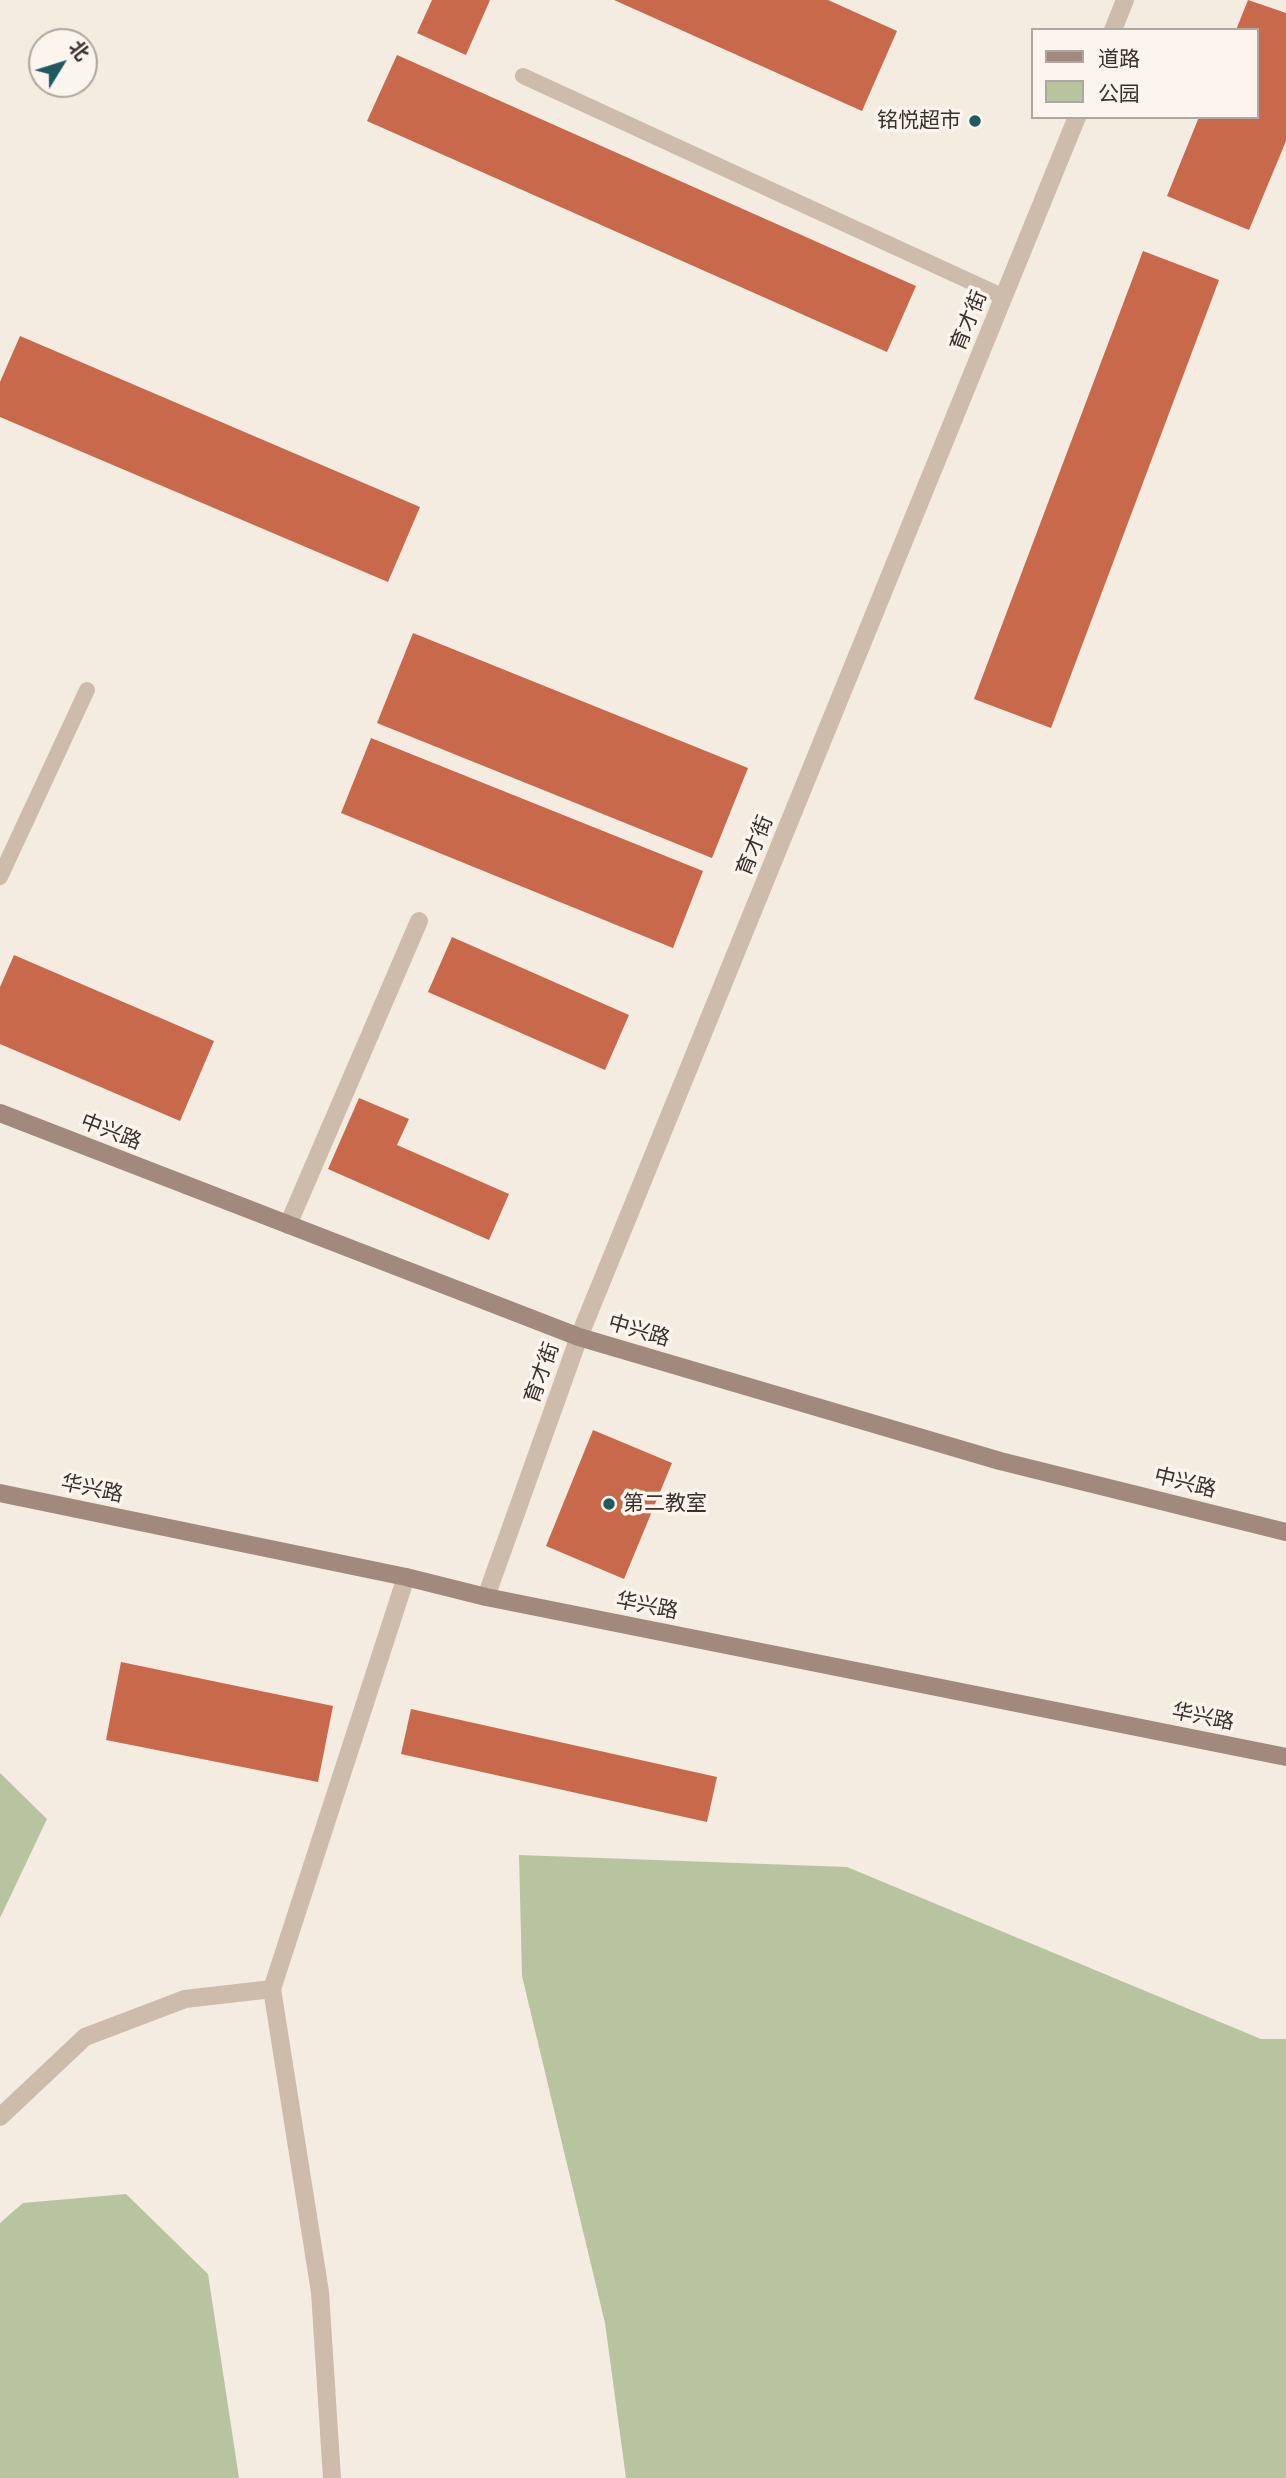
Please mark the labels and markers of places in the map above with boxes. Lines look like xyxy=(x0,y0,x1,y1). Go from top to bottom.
place label: 铭悦超市 xyxy=(877,108,961,134)
marker: 铭悦超市 xyxy=(967,113,983,129)
place label: 第二教室 xyxy=(623,1491,707,1517)
marker: 第二教室 xyxy=(601,1496,617,1512)

